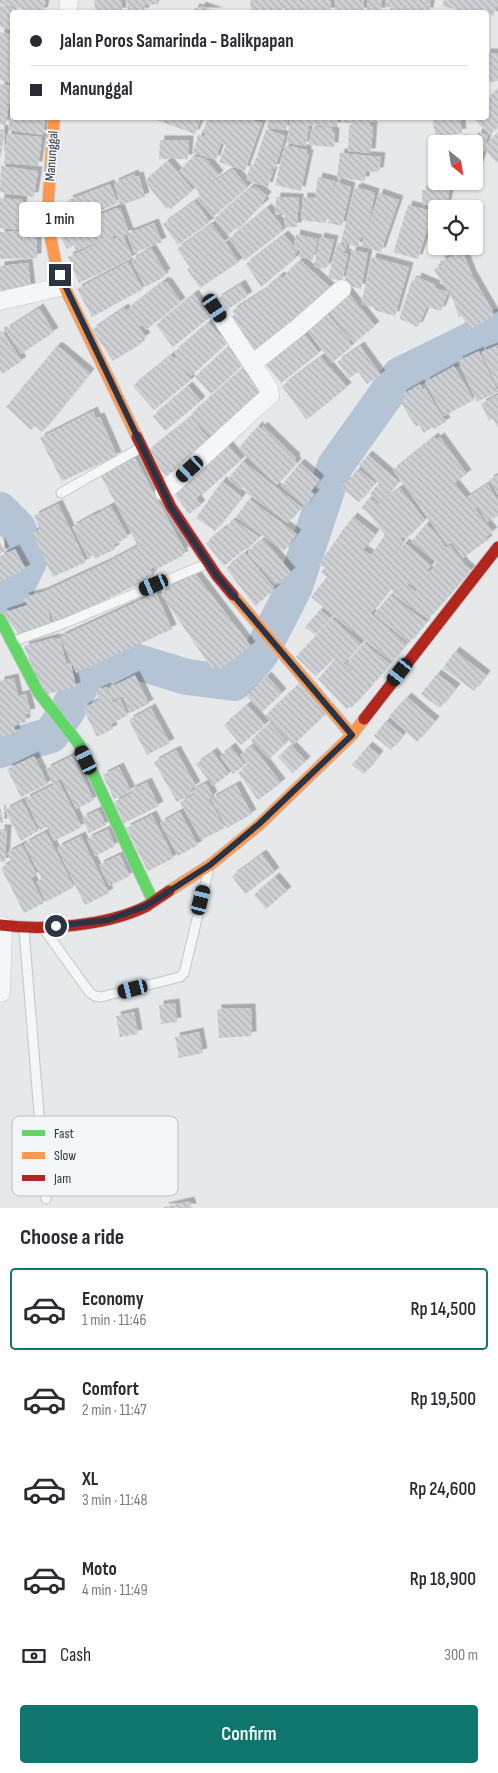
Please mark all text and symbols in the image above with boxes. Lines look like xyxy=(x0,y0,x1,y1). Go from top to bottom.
text: Jalan Poros Samarinda - Balikpapan xyxy=(60,30,294,53)
text: Manunggal xyxy=(60,78,133,101)
street label: Manunggal xyxy=(41,130,62,182)
north arrow xyxy=(428,135,482,190)
map controls xyxy=(428,135,483,255)
button: locate xyxy=(428,200,483,255)
callout: 1 min xyxy=(19,202,101,238)
text: 1 min xyxy=(45,210,75,229)
route end xyxy=(49,264,71,286)
car xyxy=(200,291,229,325)
car xyxy=(173,453,206,485)
car xyxy=(137,572,170,598)
car xyxy=(384,656,415,688)
car xyxy=(72,743,99,777)
car xyxy=(190,884,211,916)
route start xyxy=(45,915,67,937)
car xyxy=(116,978,149,1000)
legend xyxy=(12,1116,178,1196)
text: Fast xyxy=(54,1125,74,1142)
text: Slow xyxy=(54,1147,76,1164)
text: Jam xyxy=(53,1170,71,1187)
text: Choose a ride xyxy=(20,1224,124,1251)
icon: car xyxy=(22,1287,67,1332)
text: Economy xyxy=(82,1288,144,1311)
text: Rp 14,500 xyxy=(410,1298,476,1321)
text: 1 min · 11:46 xyxy=(82,1311,146,1330)
icon: car xyxy=(22,1377,67,1422)
text: Comfort xyxy=(82,1378,139,1401)
text: Rp 19,500 xyxy=(411,1388,476,1411)
text: 2 min · 11:47 xyxy=(82,1401,147,1420)
icon: car xyxy=(22,1467,67,1512)
text: XL xyxy=(82,1468,98,1491)
text: Rp 24,600 xyxy=(409,1478,476,1501)
text: 3 min · 11:48 xyxy=(82,1491,148,1510)
icon: car xyxy=(22,1557,67,1602)
text: Moto xyxy=(82,1558,117,1581)
text: Rp 18,900 xyxy=(410,1568,476,1591)
text: 4 min · 11:49 xyxy=(82,1581,148,1600)
icon: cash xyxy=(20,1642,48,1670)
text: Cash xyxy=(60,1644,91,1667)
text: 300 m xyxy=(444,1646,478,1665)
button: Confirm xyxy=(20,1705,478,1763)

